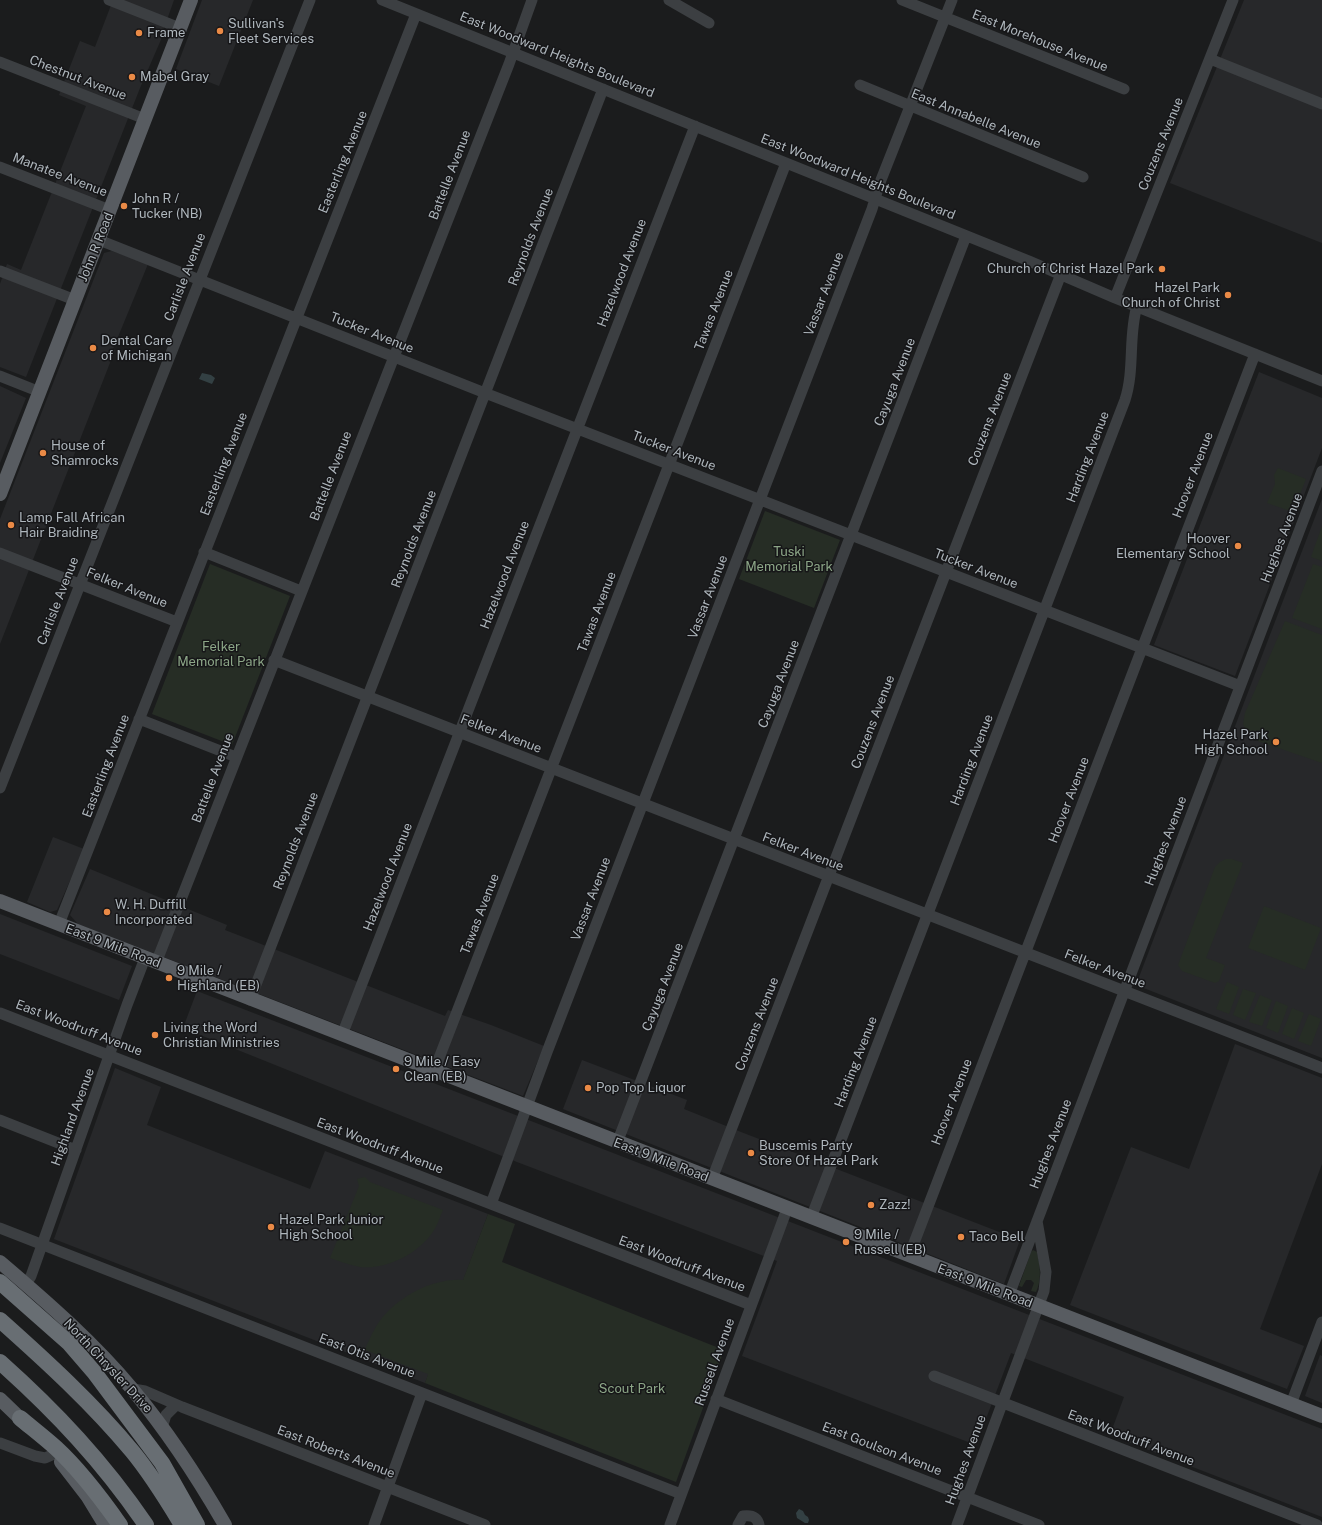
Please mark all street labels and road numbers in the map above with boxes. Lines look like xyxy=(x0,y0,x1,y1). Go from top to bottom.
street label: East Morehouse Avenue xyxy=(970,7,1110,75)
street label: East Woodward Heights Boulevard xyxy=(457,9,657,101)
street label: Chestnut Avenue xyxy=(27,52,129,104)
street label: East Annabelle Avenue xyxy=(909,86,1043,152)
street label: Couzens Avenue xyxy=(1135,95,1187,193)
street label: Easterling Avenue xyxy=(315,108,371,216)
street label: Battelle Avenue xyxy=(426,128,474,222)
street label: East Woodward Heights Boulevard xyxy=(758,131,958,223)
street label: Manatee Avenue xyxy=(10,150,110,200)
street label: Reynolds Avenue xyxy=(505,186,557,288)
street label: John R Road xyxy=(75,210,117,284)
street label: Hazelwood Avenue xyxy=(594,217,650,329)
street label: Carlisle Avenue xyxy=(161,231,209,323)
street label: Vassar Avenue xyxy=(801,250,847,338)
street label: Tawas Avenue xyxy=(691,267,737,353)
street label: Tucker Avenue xyxy=(328,309,416,357)
street label: Cayuga Avenue xyxy=(871,336,919,428)
street label: Couzens Avenue xyxy=(965,370,1015,468)
street label: Harding Avenue xyxy=(1063,409,1113,505)
street label: Easterling Avenue xyxy=(197,410,251,518)
street label: Tucker Avenue xyxy=(630,428,718,474)
street label: Battelle Avenue xyxy=(307,429,355,523)
street label: Hoover Avenue xyxy=(1169,430,1217,520)
street label: Reynolds Avenue xyxy=(388,488,440,590)
street label: Hughes Avenue xyxy=(1258,491,1306,585)
street label: Hazelwood Avenue xyxy=(477,519,533,631)
street label: Tucker Avenue xyxy=(932,546,1020,592)
street label: Vassar Avenue xyxy=(685,553,731,641)
street label: Carlisle Avenue xyxy=(34,555,82,647)
street label: Felker Avenue xyxy=(84,565,170,611)
street label: Tawas Avenue xyxy=(574,569,620,655)
street label: Cayuga Avenue xyxy=(755,638,803,730)
street label: Couzens Avenue xyxy=(848,673,898,771)
street label: Felker Avenue xyxy=(458,711,544,757)
street label: Easterling Avenue xyxy=(79,712,133,820)
street label: Harding Avenue xyxy=(947,712,997,808)
street label: Battelle Avenue xyxy=(189,731,237,825)
street label: Hoover Avenue xyxy=(1045,755,1093,845)
street label: Reynolds Avenue xyxy=(270,790,322,892)
street label: Hughes Avenue xyxy=(1142,794,1190,888)
street label: Hazelwood Avenue xyxy=(360,821,416,933)
street label: Felker Avenue xyxy=(760,829,846,875)
street label: Vassar Avenue xyxy=(568,855,614,943)
street label: Tawas Avenue xyxy=(457,871,503,957)
street label: East 9 Mile Road xyxy=(63,921,163,971)
street label: Cayuga Avenue xyxy=(639,941,687,1033)
street label: Felker Avenue xyxy=(1062,946,1148,992)
street label: Couzens Avenue xyxy=(732,975,782,1073)
street label: East Woodruff Avenue xyxy=(13,997,145,1059)
street label: Harding Avenue xyxy=(831,1014,881,1110)
street label: Hoover Avenue xyxy=(928,1057,976,1147)
street label: Highland Avenue xyxy=(48,1066,98,1168)
street label: Hughes Avenue xyxy=(1027,1097,1075,1191)
street label: East Woodruff Avenue xyxy=(314,1115,446,1177)
street label: East 9 Mile Road xyxy=(611,1135,711,1185)
street label: East Woodruff Avenue xyxy=(616,1233,748,1295)
street label: East 9 Mile Road xyxy=(935,1261,1035,1311)
street label: North Chrysler Drive xyxy=(60,1316,156,1416)
street label: Russell Avenue xyxy=(692,1316,738,1408)
street label: East Otis Avenue xyxy=(317,1330,417,1382)
street label: East Woodruff Avenue xyxy=(1065,1407,1197,1469)
street label: Hughes Avenue xyxy=(942,1413,990,1507)
street label: East Goulson Avenue xyxy=(820,1419,944,1479)
street label: East Roberts Avenue xyxy=(275,1422,397,1482)

